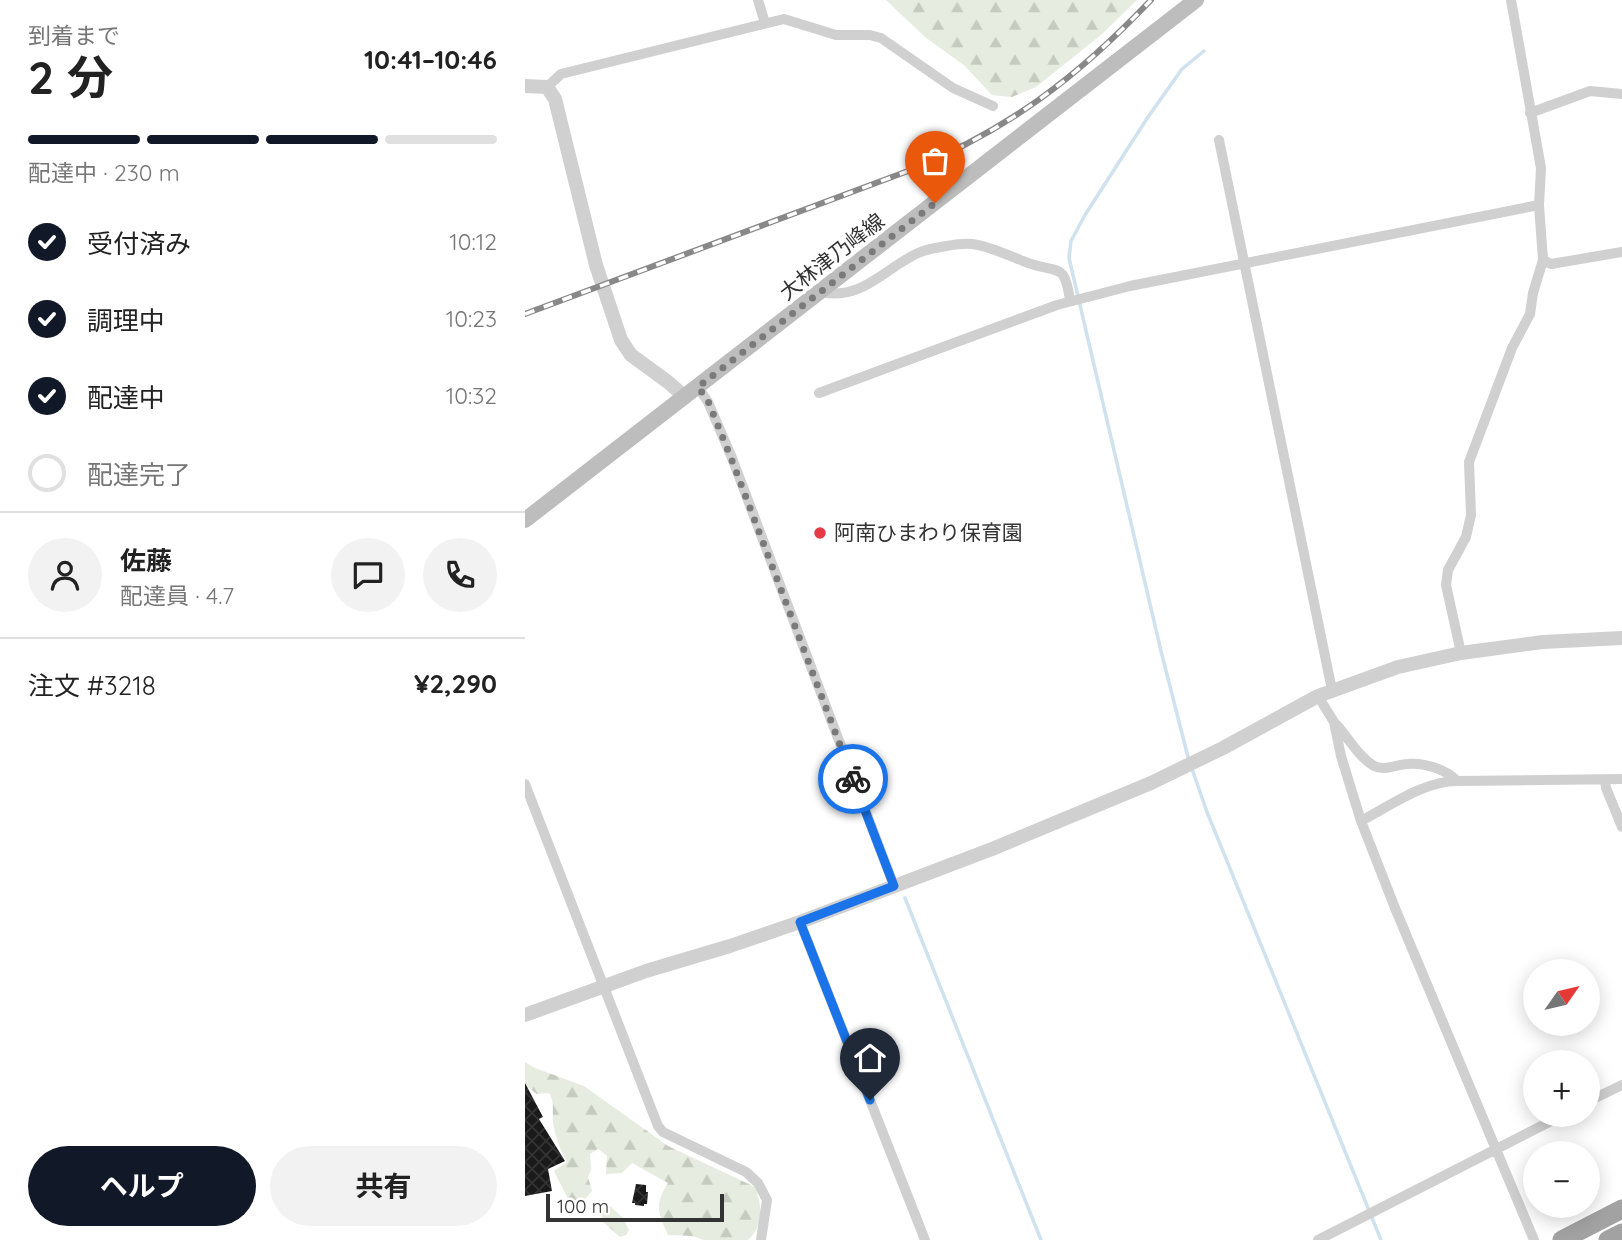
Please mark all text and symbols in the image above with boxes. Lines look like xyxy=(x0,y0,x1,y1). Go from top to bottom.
text: 到着まで xyxy=(28,21,120,50)
text: 10:41–10:46 xyxy=(364,43,497,76)
text: 2 分 xyxy=(28,48,113,106)
pin xyxy=(905,131,965,203)
icon: bag xyxy=(916,142,954,180)
text: 配達中 · 230 m xyxy=(28,158,180,187)
street label: 大林津乃峰線 xyxy=(774,207,889,305)
icon: check xyxy=(28,223,66,261)
text: 受付済み xyxy=(87,227,191,260)
text: 10:12 xyxy=(449,227,497,256)
icon: check xyxy=(28,300,66,338)
text: 調理中 xyxy=(87,304,165,337)
text: 10:23 xyxy=(446,304,497,333)
icon: check xyxy=(28,377,66,415)
text: 配達中 xyxy=(87,381,165,414)
text: 10:32 xyxy=(446,381,497,410)
text: 配達完了 xyxy=(87,458,191,491)
place label: 阿南ひまわり保育園 xyxy=(834,519,1023,545)
marker: 阿南ひまわり保育園 xyxy=(812,525,828,541)
button: person xyxy=(28,538,102,612)
button: chat xyxy=(331,538,405,612)
button: phone xyxy=(423,538,497,612)
text: 佐藤 xyxy=(120,544,172,577)
text: 配達員 · 4.7 xyxy=(120,581,234,610)
text: ¥2,290 xyxy=(414,667,497,700)
text: 注文 #3218 xyxy=(28,669,156,702)
courier xyxy=(818,744,888,814)
icon: bike xyxy=(834,760,872,798)
north arrow xyxy=(1523,959,1599,1036)
map controls xyxy=(1523,959,1600,1218)
pin xyxy=(840,1028,900,1100)
icon: home xyxy=(851,1039,889,1077)
button: + xyxy=(1523,1050,1600,1127)
button: − xyxy=(1523,1141,1600,1218)
button: ヘルプ xyxy=(28,1146,256,1226)
button: 共有 xyxy=(270,1146,497,1226)
scale bar xyxy=(546,1191,725,1223)
text: 100 m xyxy=(557,1194,609,1218)

